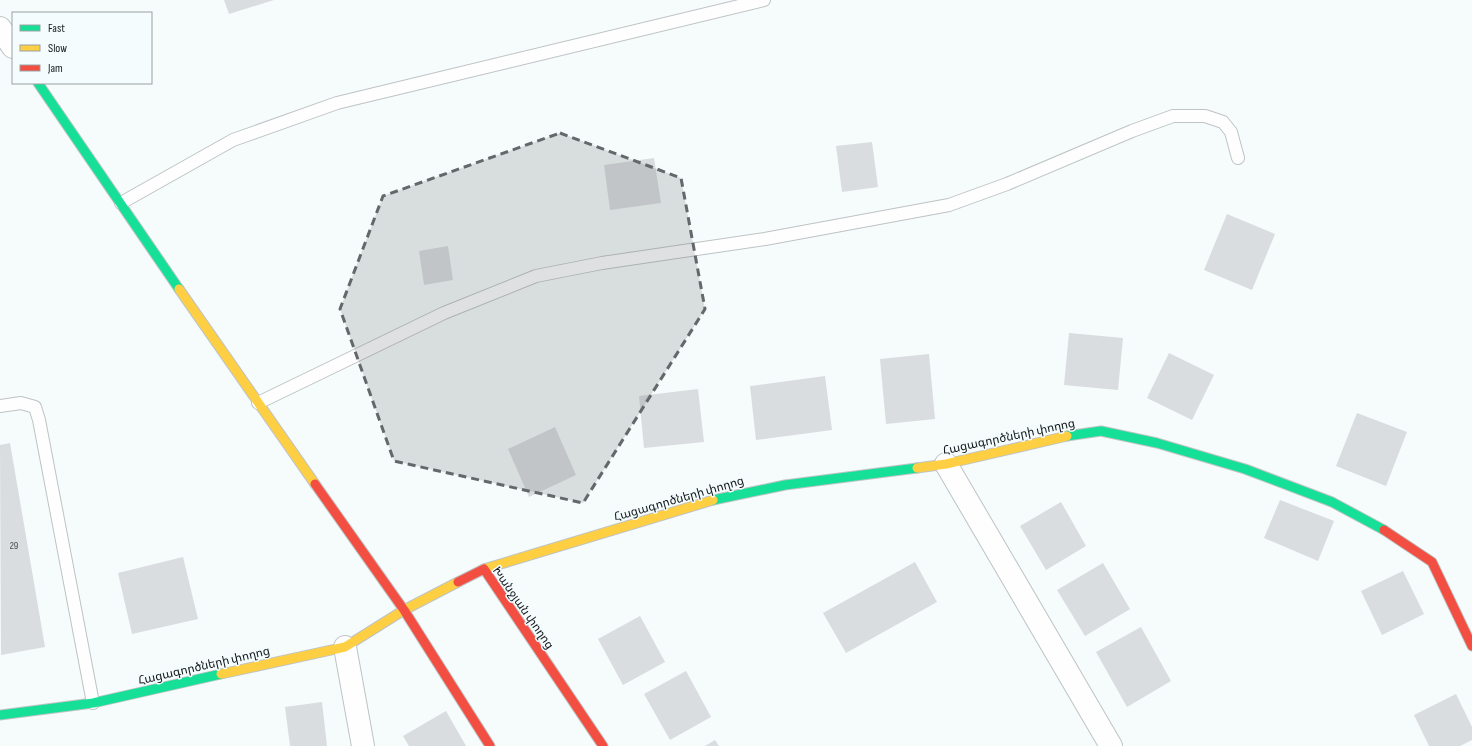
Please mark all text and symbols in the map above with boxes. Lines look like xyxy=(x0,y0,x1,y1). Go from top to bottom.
legend xyxy=(12,12,152,84)
text: Fast xyxy=(48,21,65,36)
text: Slow xyxy=(48,41,67,56)
text: Jam xyxy=(47,61,63,76)
street label: Հացագործների փողոց xyxy=(942,416,1076,458)
street label: Հացագործների փողոց xyxy=(612,473,746,525)
house number: 29 xyxy=(10,540,18,552)
street label: Խանջյան փողոց xyxy=(489,564,557,652)
street label: Հացագործների փողոց xyxy=(137,644,271,688)

